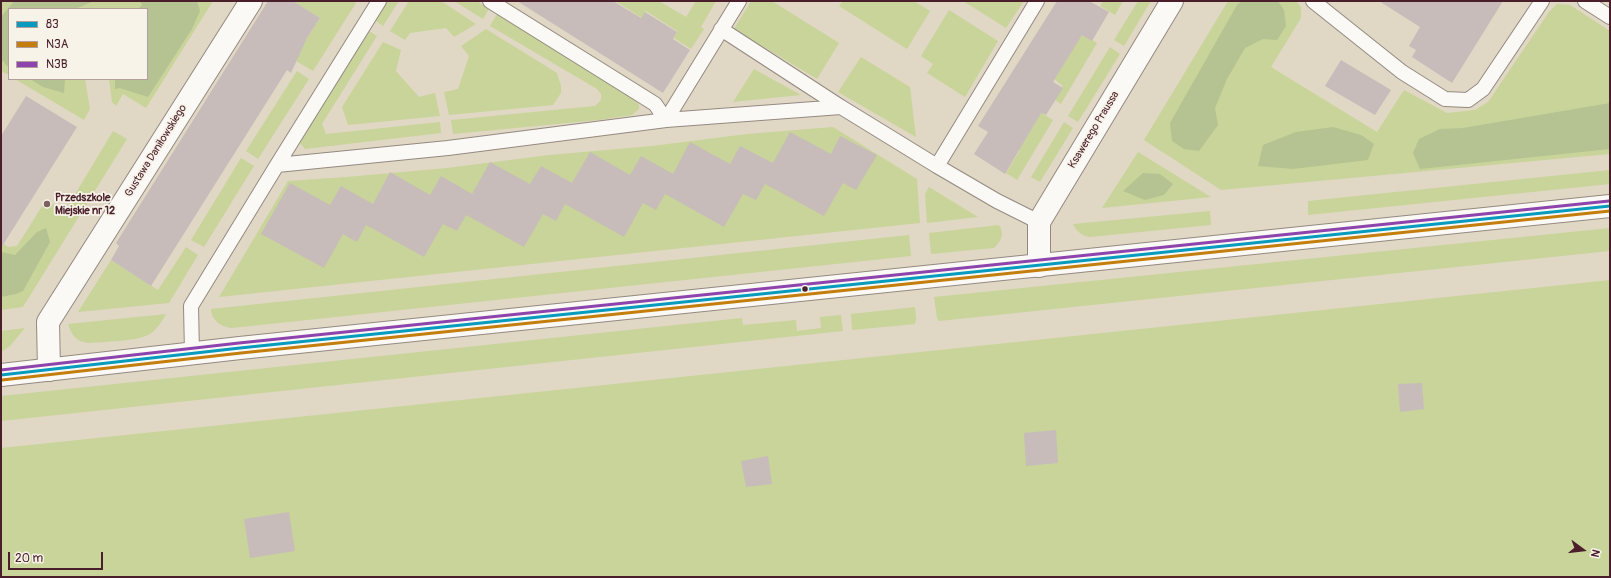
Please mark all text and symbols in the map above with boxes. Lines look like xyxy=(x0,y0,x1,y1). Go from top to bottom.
legend xyxy=(8,8,148,80)
text: 83 xyxy=(46,17,59,32)
text: N3A xyxy=(46,37,69,52)
text: N3B xyxy=(46,57,68,72)
street label: Ksawerego Praussa xyxy=(1066,89,1122,171)
street label: Gustawa Daniłowskiego xyxy=(122,102,190,200)
place label: Przedszkole Miejskie nr 12 xyxy=(55,191,115,217)
marker: Przedszkole Miejskie nr 12 xyxy=(42,199,52,209)
unlabelled marker xyxy=(800,284,810,294)
north arrow xyxy=(1563,530,1603,570)
scale bar xyxy=(10,544,105,570)
text: N xyxy=(1588,548,1602,559)
text: 20 m xyxy=(15,551,43,566)

